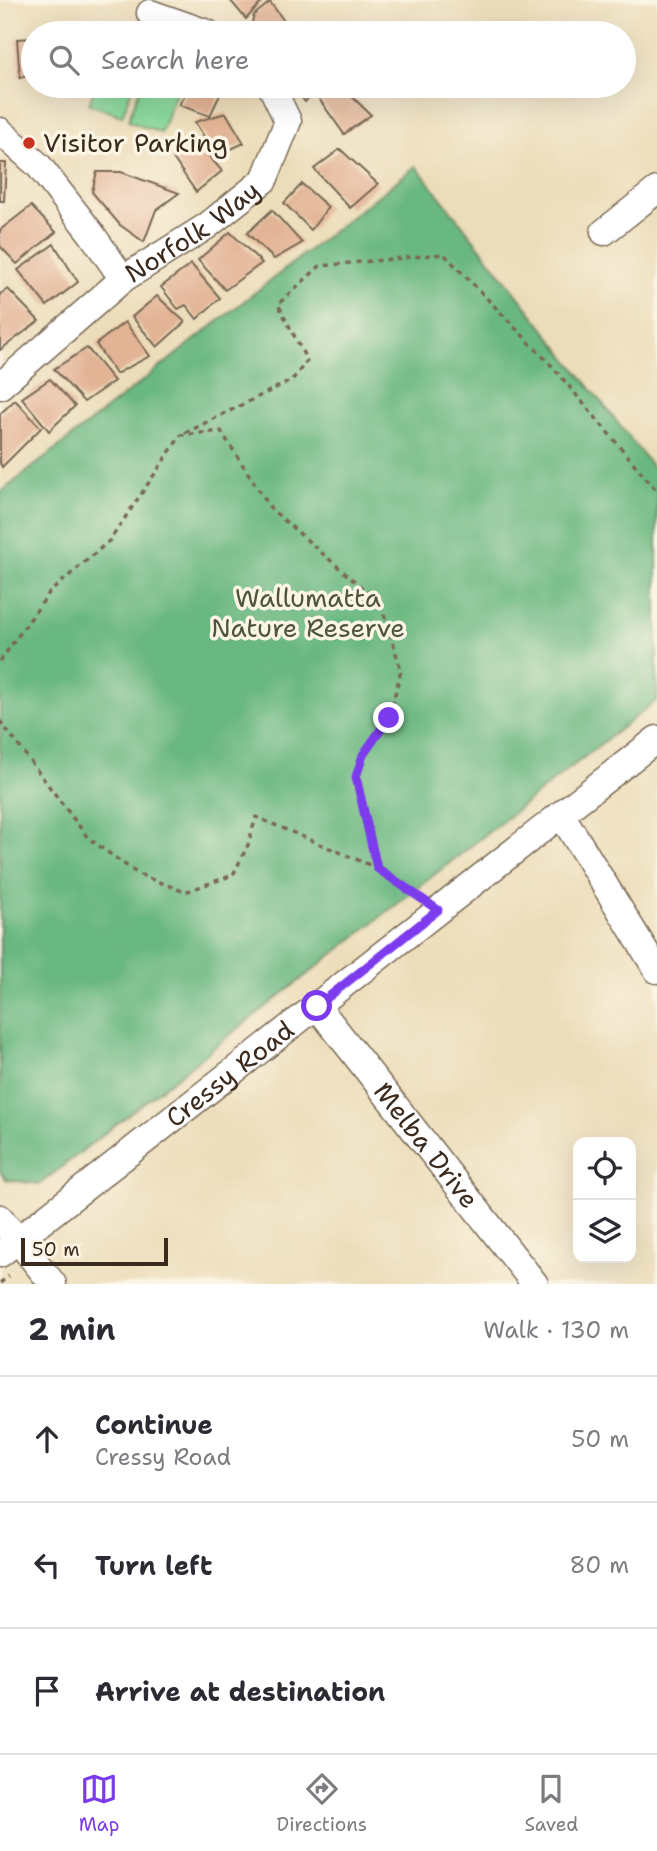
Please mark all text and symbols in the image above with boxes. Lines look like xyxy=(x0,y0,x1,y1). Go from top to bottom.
search box xyxy=(21,21,636,98)
icon: search xyxy=(45,41,83,79)
text: Search here xyxy=(101,42,250,77)
place label: Visitor Parking xyxy=(43,125,228,160)
marker: Visitor Parking xyxy=(21,135,37,151)
street label: Norfolk Way xyxy=(118,172,267,291)
park label: Wallumatta Nature Reserve xyxy=(211,580,405,645)
route end xyxy=(373,702,404,733)
route start xyxy=(301,990,332,1021)
street label: Cressy Road xyxy=(158,1012,301,1135)
street label: Melba Drive xyxy=(366,1075,487,1215)
map controls xyxy=(573,1137,636,1263)
button: locate xyxy=(573,1137,636,1200)
button: layers xyxy=(573,1200,636,1263)
scale bar xyxy=(21,1235,168,1267)
text: 50 m xyxy=(32,1237,80,1262)
text: 2 min xyxy=(28,1309,115,1350)
text: Walk · 130 m xyxy=(483,1315,629,1345)
text: Continue xyxy=(95,1407,213,1442)
icon: ahead xyxy=(28,1420,66,1458)
text: 50 m xyxy=(571,1424,629,1454)
text: Cressy Road xyxy=(95,1442,231,1472)
icon: left xyxy=(28,1546,66,1584)
text: Turn left xyxy=(95,1548,212,1583)
text: 80 m xyxy=(570,1550,629,1580)
icon: arrive xyxy=(28,1672,66,1710)
text: Arrive at destination xyxy=(95,1674,385,1709)
tab: Map xyxy=(79,1770,119,1837)
tab: Directions xyxy=(277,1770,367,1837)
tab: Saved xyxy=(524,1770,578,1837)

